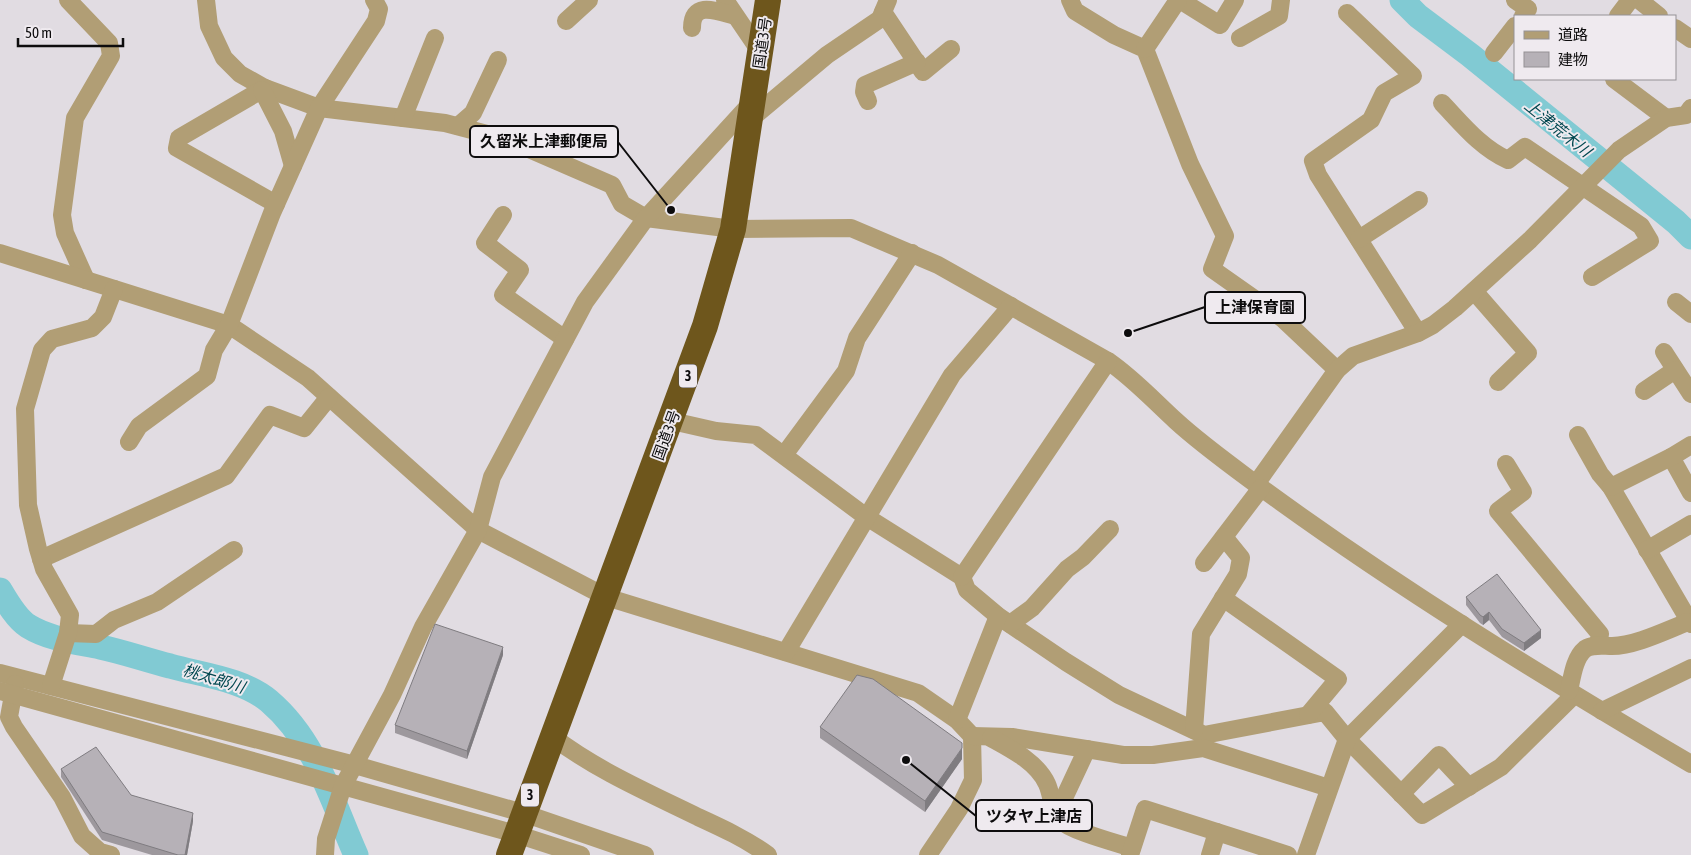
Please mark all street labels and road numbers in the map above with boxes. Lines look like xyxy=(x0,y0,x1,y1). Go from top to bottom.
street label: 国道3号 xyxy=(750,16,774,70)
road number: 3 xyxy=(679,364,697,388)
street label: 国道3号 xyxy=(649,408,683,462)
road number: 3 xyxy=(521,784,539,806)

